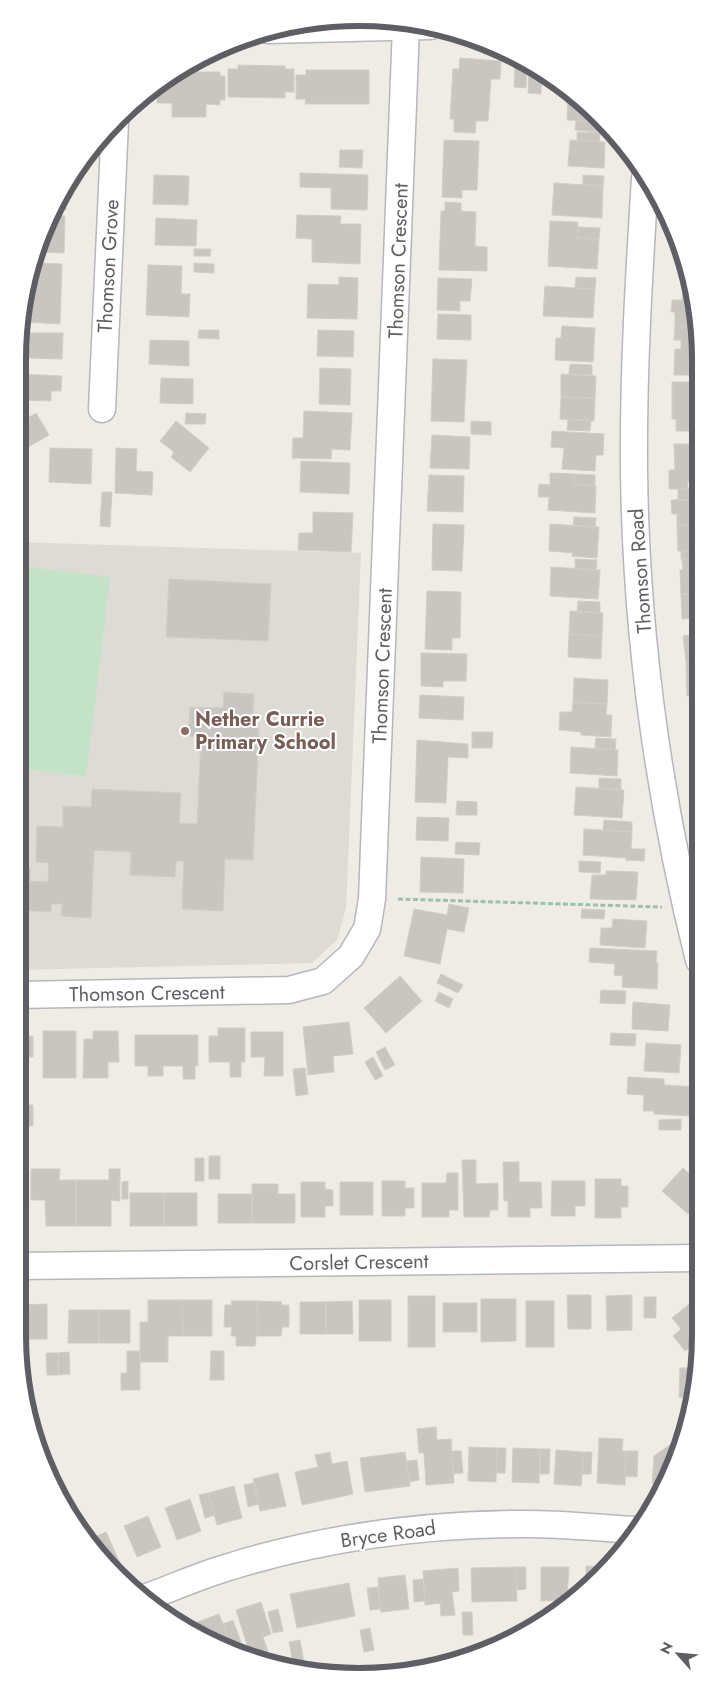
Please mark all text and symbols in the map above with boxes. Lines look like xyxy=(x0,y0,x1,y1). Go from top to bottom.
street label: Thomson Crescent xyxy=(381,183,416,339)
street label: Thomson Grove xyxy=(91,199,126,333)
street label: Thomson Road xyxy=(622,508,659,634)
street label: Thomson Crescent xyxy=(365,588,400,744)
place label: Nether Currie Primary School xyxy=(195,705,336,757)
marker: Nether Currie Primary School xyxy=(179,725,191,737)
street label: Thomson Crescent xyxy=(69,978,225,1009)
street label: Corslet Crescent xyxy=(289,1247,429,1278)
street label: Bryce Road xyxy=(338,1513,438,1556)
north arrow xyxy=(653,1629,703,1679)
text: N xyxy=(655,1639,678,1658)

